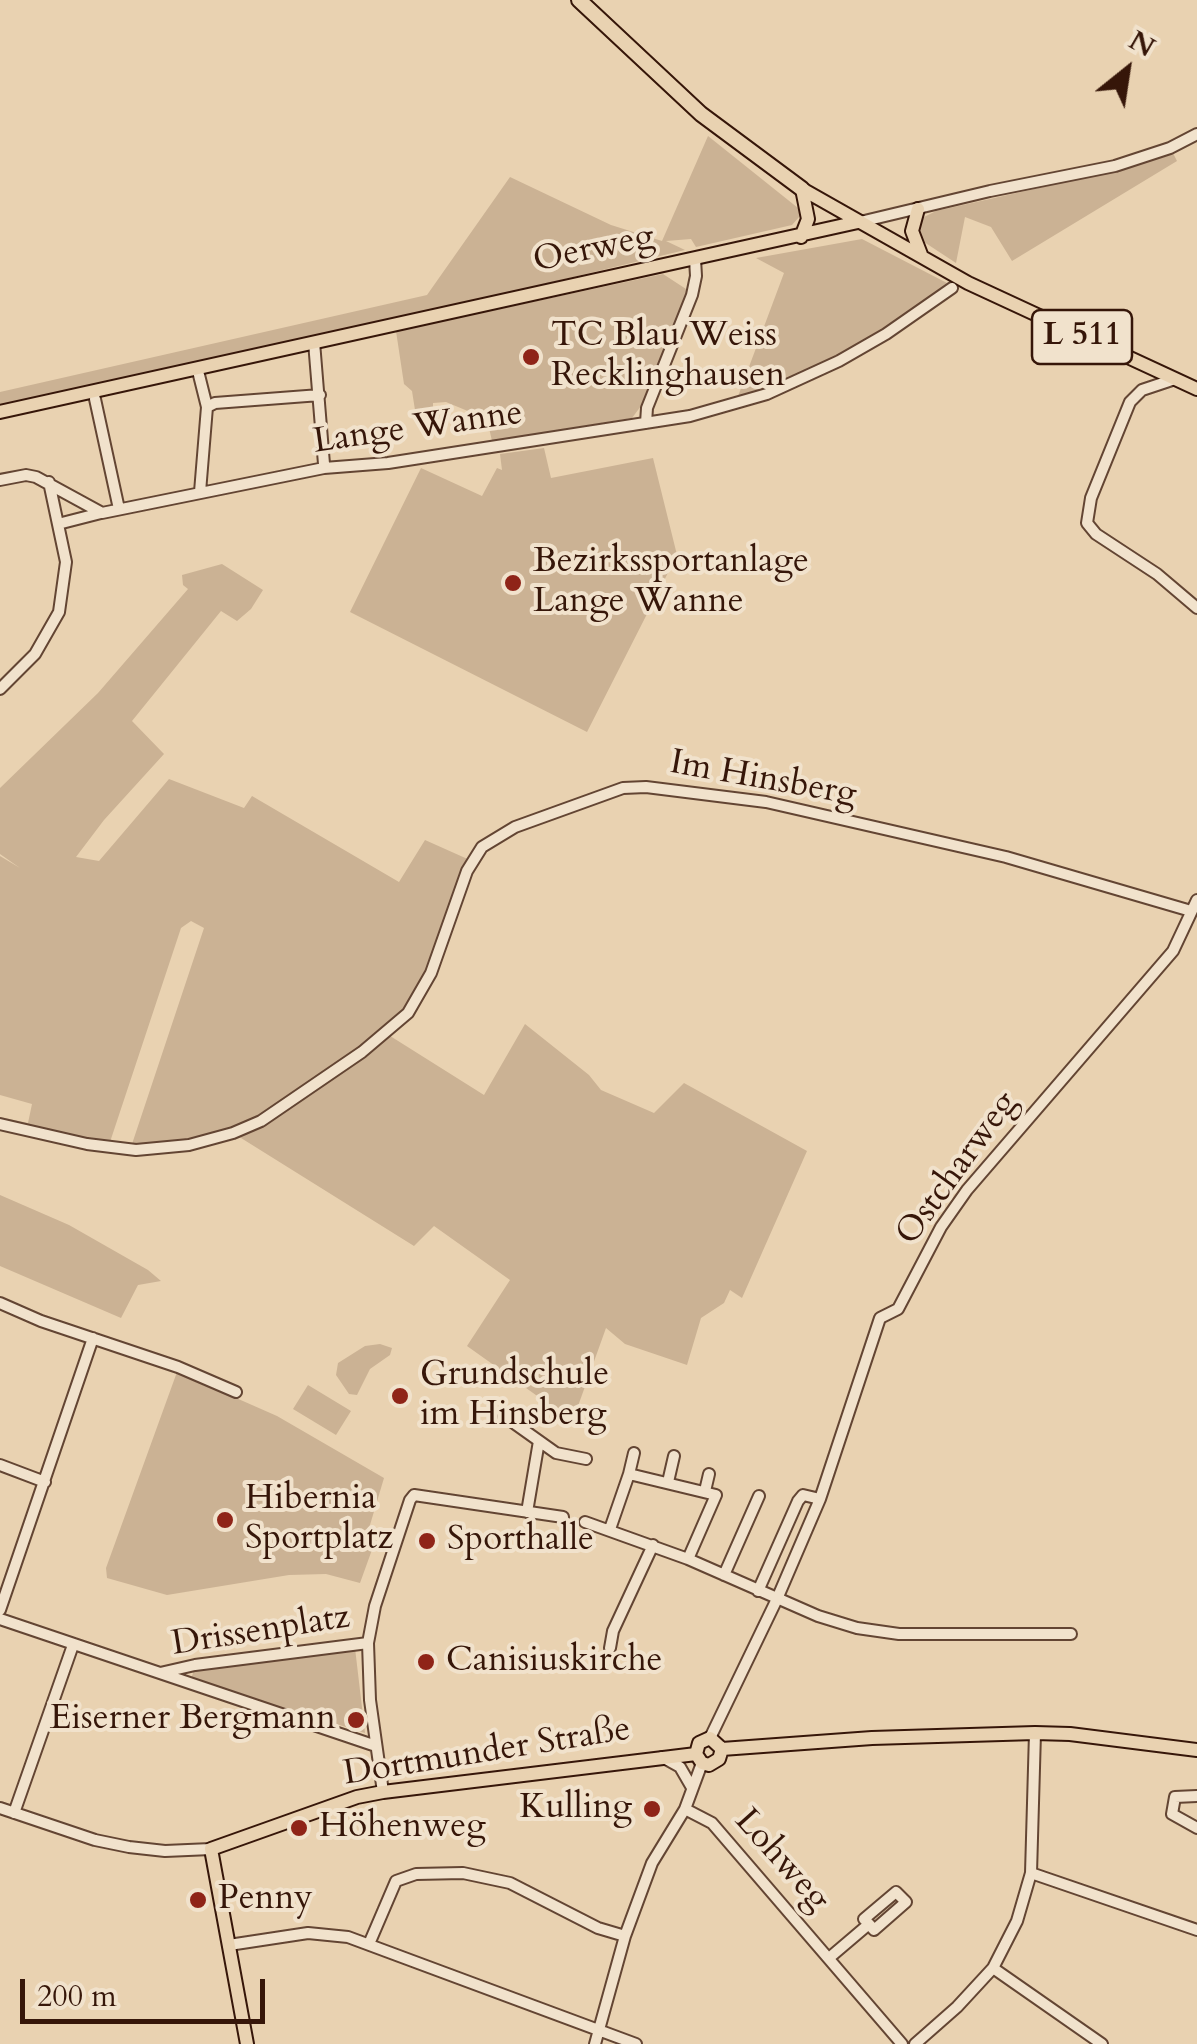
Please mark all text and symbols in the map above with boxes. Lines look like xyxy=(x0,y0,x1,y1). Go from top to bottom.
north arrow xyxy=(1077,20,1177,120)
text: N xyxy=(1122,21,1162,67)
street label: Oerweg xyxy=(530,217,658,283)
road number: L 511 xyxy=(1032,310,1132,364)
place label: TC Blau Weiss Recklinghausen xyxy=(551,316,785,398)
marker: TC Blau Weiss Recklinghausen xyxy=(520,346,542,368)
street label: Lange Wanne xyxy=(311,394,525,464)
place label: Bezirkssportanlage Lange Wanne xyxy=(533,542,809,624)
marker: Bezirkssportanlage Lange Wanne xyxy=(502,572,524,594)
street label: Im Hinsberg xyxy=(666,743,860,817)
street label: Ostcharweg xyxy=(888,1084,1028,1254)
place label: Grundschule im Hinsberg xyxy=(420,1355,609,1437)
marker: Grundschule im Hinsberg xyxy=(389,1385,411,1407)
place label: Hibernia Sportplatz xyxy=(245,1479,393,1561)
marker: Hibernia Sportplatz xyxy=(214,1509,236,1531)
place label: Sporthalle xyxy=(447,1520,594,1562)
marker: Sporthalle xyxy=(416,1530,438,1552)
street label: Drissenplatz xyxy=(169,1597,353,1667)
place label: Canisiuskirche xyxy=(446,1641,662,1683)
marker: Canisiuskirche xyxy=(415,1651,437,1673)
place label: Eiserner Bergmann xyxy=(50,1699,336,1741)
marker: Eiserner Bergmann xyxy=(345,1709,367,1731)
street label: Dortmunder Straße xyxy=(341,1710,633,1796)
place label: Kulling xyxy=(520,1788,632,1830)
marker: Kulling xyxy=(641,1798,663,1820)
street label: Lohweg xyxy=(724,1801,838,1921)
place label: Höhenweg xyxy=(319,1807,486,1849)
marker: Höhenweg xyxy=(288,1817,310,1839)
place label: Penny xyxy=(218,1879,313,1921)
marker: Penny xyxy=(187,1889,209,1911)
scale bar xyxy=(25,1959,270,2021)
text: 200 m xyxy=(37,1976,117,2017)

